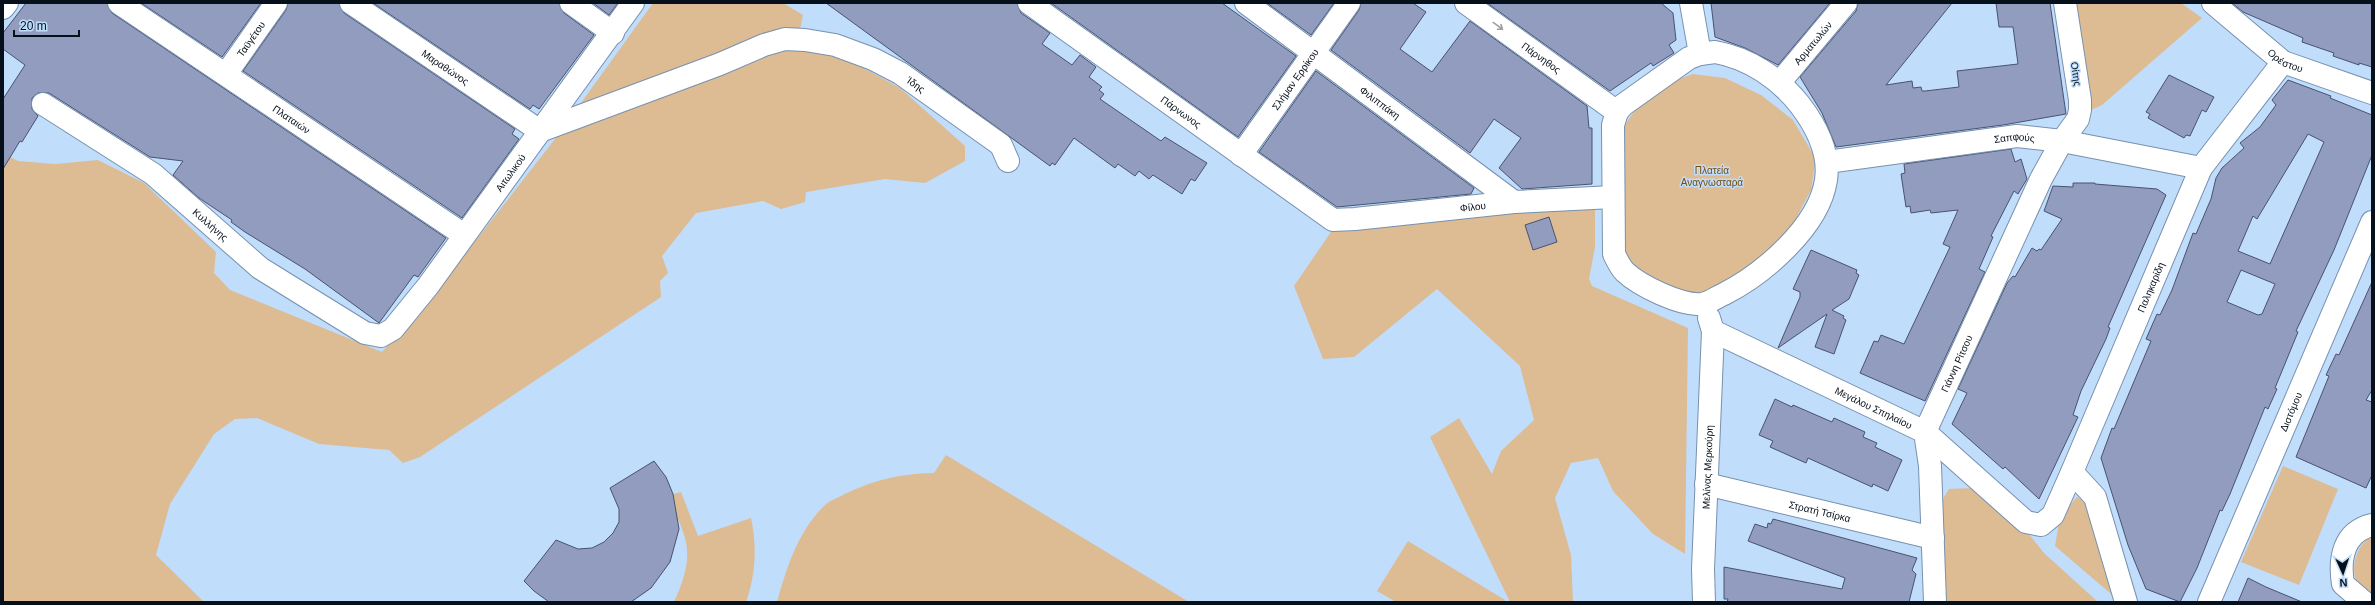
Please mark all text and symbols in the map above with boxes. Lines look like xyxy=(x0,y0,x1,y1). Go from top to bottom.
scale bar xyxy=(14,12,79,38)
text: 20 m xyxy=(20,19,47,33)
street label: Ταϋγέτου xyxy=(235,19,267,59)
street label: Αρματωλών xyxy=(1791,19,1834,67)
one-way arrow xyxy=(1492,22,1503,30)
street label: Πάρνηθος xyxy=(1520,40,1563,75)
street label: Ορέστου xyxy=(2266,46,2305,74)
street label: Μαραθώνος xyxy=(420,47,471,87)
street label: Σλήμαν Ερρίκου xyxy=(1269,47,1320,112)
street label: Οίτης xyxy=(2069,61,2083,87)
street label: Ίδης xyxy=(904,74,927,95)
street label: Φιλιππάκη xyxy=(1358,84,1402,121)
street label: Πάρνωνος xyxy=(1159,94,1204,130)
street label: Πλαταιών xyxy=(271,103,312,135)
street label: Σαπφούς xyxy=(1993,130,2035,145)
street label: Αιτωλικού xyxy=(493,152,527,193)
park label: Πλατεία Αναγνωσταρά xyxy=(1681,165,1743,188)
street label: Φίλου xyxy=(1459,200,1486,213)
street label: Κυλλήνης xyxy=(191,206,231,243)
street label: Παληκαρίδη xyxy=(2135,260,2166,314)
street label: Γιάννη Ρίτσου xyxy=(1939,333,1974,394)
street label: Μεγάλου Σπηλαίου xyxy=(1833,384,1914,431)
street label: Διστόμου xyxy=(2277,391,2304,433)
street label: Μελίνας Μερκούρη xyxy=(1700,425,1715,509)
street label: Στρατή Τσίρκα xyxy=(1788,498,1852,524)
north arrow xyxy=(2323,553,2363,593)
text: N xyxy=(2339,577,2348,589)

